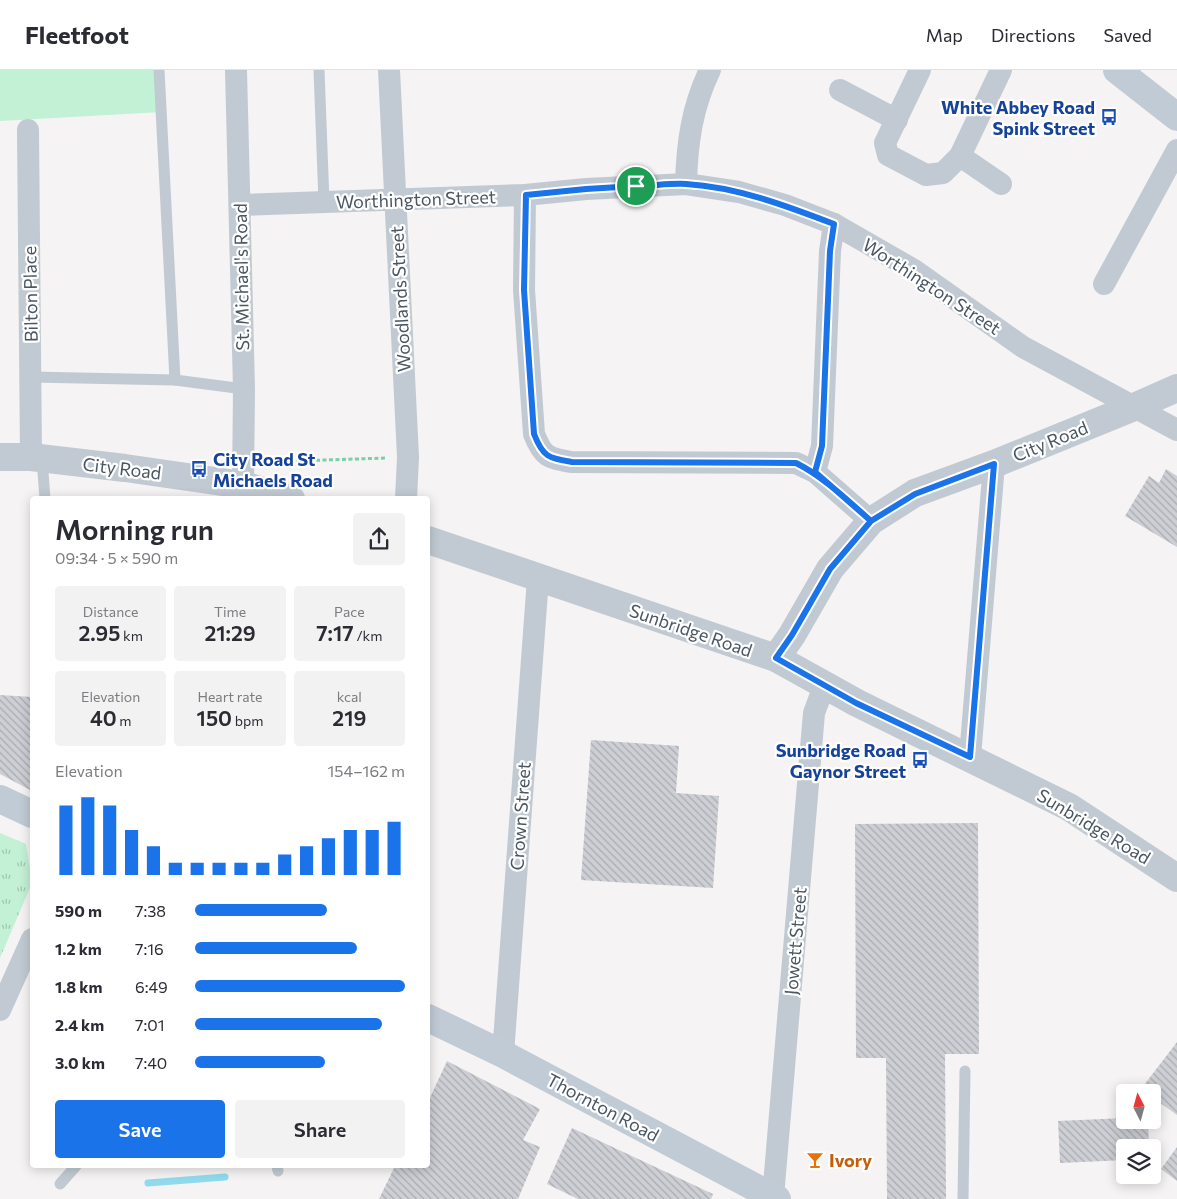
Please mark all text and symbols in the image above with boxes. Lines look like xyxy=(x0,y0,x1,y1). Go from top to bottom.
text: Fleetfoot xyxy=(25,20,129,49)
text: Map xyxy=(926,24,963,46)
text: Directions xyxy=(991,24,1075,46)
text: Saved xyxy=(1103,24,1152,46)
place label: White Abbey Road Spink Street xyxy=(941,96,1095,139)
bus stop icon: White Abbey Road Spink Street xyxy=(1099,107,1119,127)
pin xyxy=(615,165,657,207)
icon: arrive xyxy=(622,172,650,200)
street label: Worthington Street xyxy=(336,185,496,213)
street label: St. Michael's Road xyxy=(229,203,253,351)
street label: Woodlands Street xyxy=(385,225,415,373)
street label: Worthington Street xyxy=(859,233,1005,339)
street label: Bilton Place xyxy=(18,246,42,342)
street label: City Road xyxy=(1009,416,1091,466)
place label: City Road St Michaels Road xyxy=(213,448,333,491)
street label: City Road xyxy=(81,452,163,484)
bus stop icon: City Road St Michaels Road xyxy=(189,459,209,479)
text: Morning run xyxy=(55,512,214,546)
button: share xyxy=(353,513,405,565)
text: 09:34 · 5 × 590 m xyxy=(55,548,178,567)
street label: Sunbridge Road xyxy=(627,599,755,661)
text: Distance xyxy=(83,603,138,620)
text: Time xyxy=(214,603,246,620)
text: Pace xyxy=(334,603,365,620)
text: 2.95 xyxy=(78,620,120,645)
text: 21:29 xyxy=(204,620,256,645)
text: 7:17 xyxy=(316,620,354,645)
text: km xyxy=(120,627,143,644)
text: /km xyxy=(354,627,382,644)
text: Elevation xyxy=(81,688,140,705)
text: Heart rate xyxy=(197,688,263,705)
text: kcal xyxy=(337,688,362,705)
text: 40 xyxy=(90,705,117,730)
text: 150 xyxy=(197,705,232,730)
text: 219 xyxy=(332,705,366,730)
text: m xyxy=(117,712,131,729)
text: bpm xyxy=(232,712,263,729)
place label: Sunbridge Road Gaynor Street xyxy=(776,739,906,782)
bus stop icon: Sunbridge Road Gaynor Street xyxy=(910,750,930,770)
text: Elevation xyxy=(55,761,123,780)
text: 154–162 m xyxy=(328,761,405,780)
street label: Crown Street xyxy=(505,761,535,871)
street label: Sunbridge Road xyxy=(1033,784,1155,868)
street label: Jowett Street xyxy=(779,886,811,996)
text: 590 m xyxy=(55,901,102,920)
text: 7:38 xyxy=(135,901,166,920)
text: 1.2 km xyxy=(55,939,102,958)
text: 7:16 xyxy=(135,939,164,958)
text: 1.8 km xyxy=(55,977,102,996)
text: 6:49 xyxy=(135,977,168,996)
text: 2.4 km xyxy=(55,1015,104,1034)
text: 7:01 xyxy=(135,1015,165,1034)
text: 3.0 km xyxy=(55,1053,105,1072)
text: 7:40 xyxy=(135,1053,167,1072)
street label: Thornton Road xyxy=(543,1068,663,1146)
north arrow xyxy=(1116,1084,1161,1129)
map controls xyxy=(1116,1084,1161,1184)
button: Save xyxy=(55,1100,225,1158)
button: Share xyxy=(235,1100,405,1158)
button: layers xyxy=(1116,1139,1161,1184)
place label: Ivory xyxy=(829,1149,872,1171)
bar icon: Ivory xyxy=(805,1150,825,1170)

